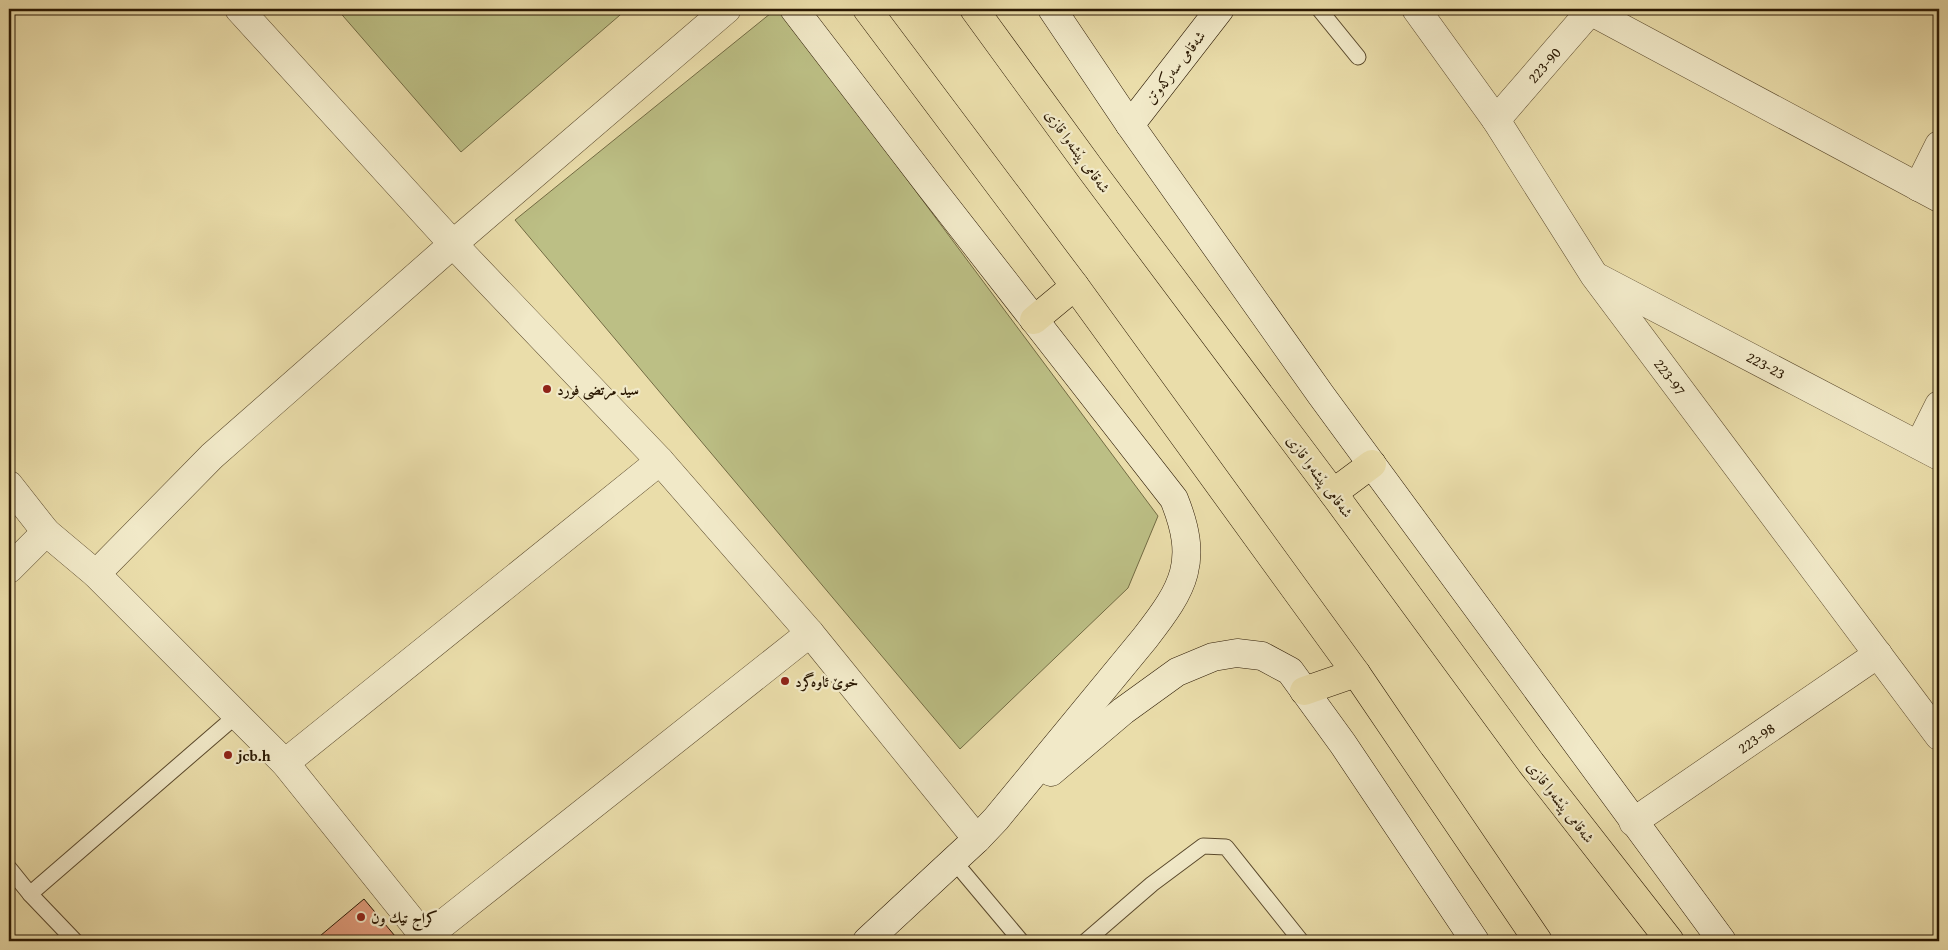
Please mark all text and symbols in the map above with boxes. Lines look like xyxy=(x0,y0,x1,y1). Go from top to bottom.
street label: شەقامی سەرکەوتن xyxy=(1140,26,1210,108)
street label: 223-90 xyxy=(1523,43,1565,87)
street label: شەقامی پێشەوا قازی xyxy=(1040,105,1116,197)
street label: 223-23 xyxy=(1743,346,1789,384)
street label: 223-97 xyxy=(1649,354,1691,400)
place label: سيد مرتضى فورد xyxy=(557,379,639,401)
marker: سيد مرتضى فورد xyxy=(541,383,553,395)
street label: شەقامی پێشەوا قازی xyxy=(1282,430,1358,522)
place label: خوێ ئاوەگرد xyxy=(795,671,858,692)
marker: خوێ ئاوەگرد xyxy=(779,675,791,687)
street label: 223-98 xyxy=(1733,718,1779,758)
place label: jcb.h xyxy=(235,745,271,766)
marker: jcb.h xyxy=(222,749,234,761)
street label: شەقامی پێشەوا قازی xyxy=(1522,757,1600,847)
place label: كراج تيك ون xyxy=(371,907,438,932)
marker: كراج تيك ون xyxy=(355,911,367,923)

